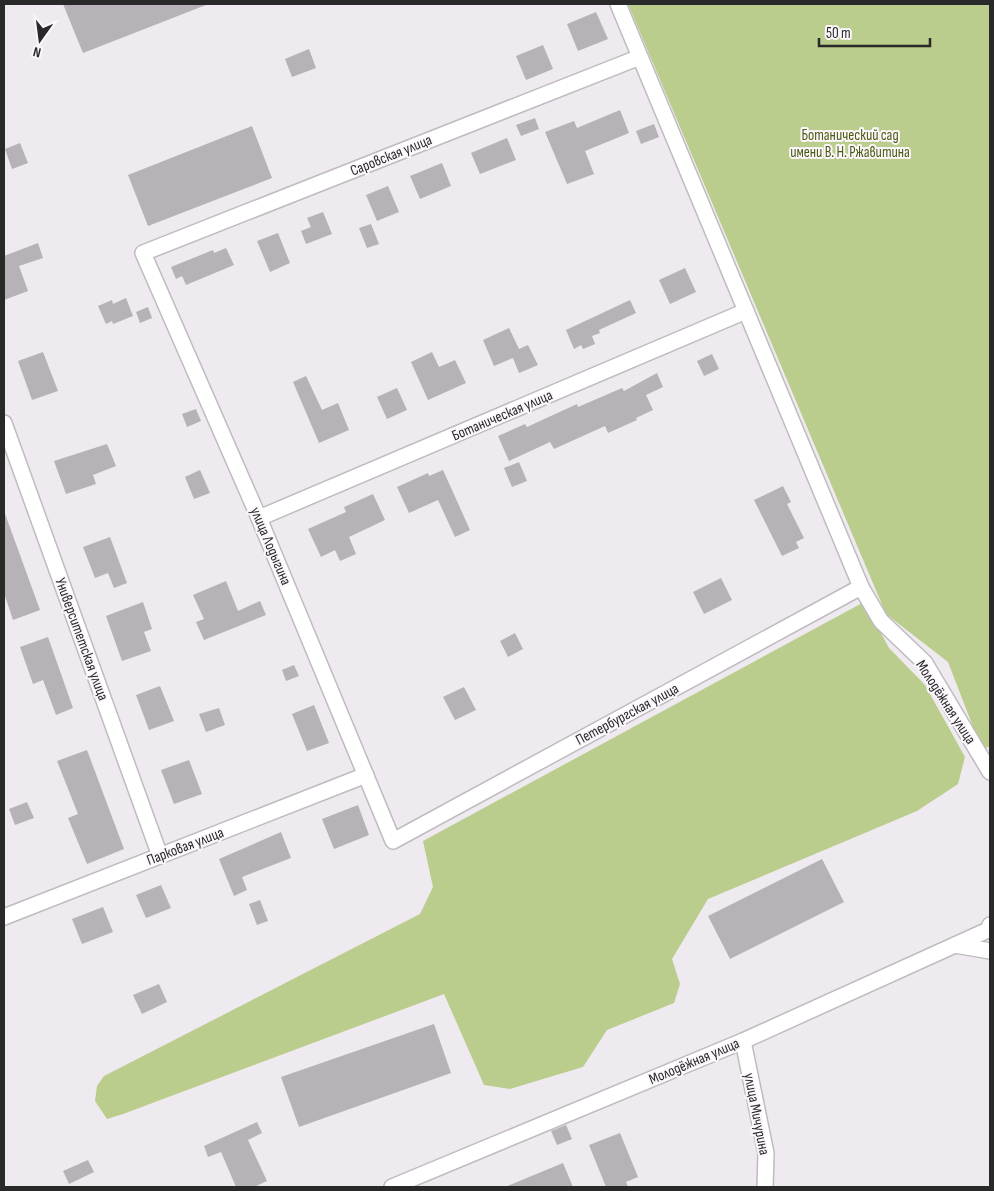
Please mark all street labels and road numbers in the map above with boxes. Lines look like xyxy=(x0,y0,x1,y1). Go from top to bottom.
street label: Саровская улица xyxy=(348,130,435,180)
street label: Ботаническая улица xyxy=(449,386,556,445)
street label: улица Лодыгина xyxy=(246,504,296,588)
street label: Университетская улица xyxy=(51,575,113,703)
street label: Молодёжная улица xyxy=(911,657,980,748)
street label: Петербургская улица xyxy=(572,679,682,750)
street label: Парковая улица xyxy=(144,823,227,870)
street label: Молодёжная улица xyxy=(646,1034,743,1089)
street label: улица Мичурина xyxy=(739,1071,774,1157)

